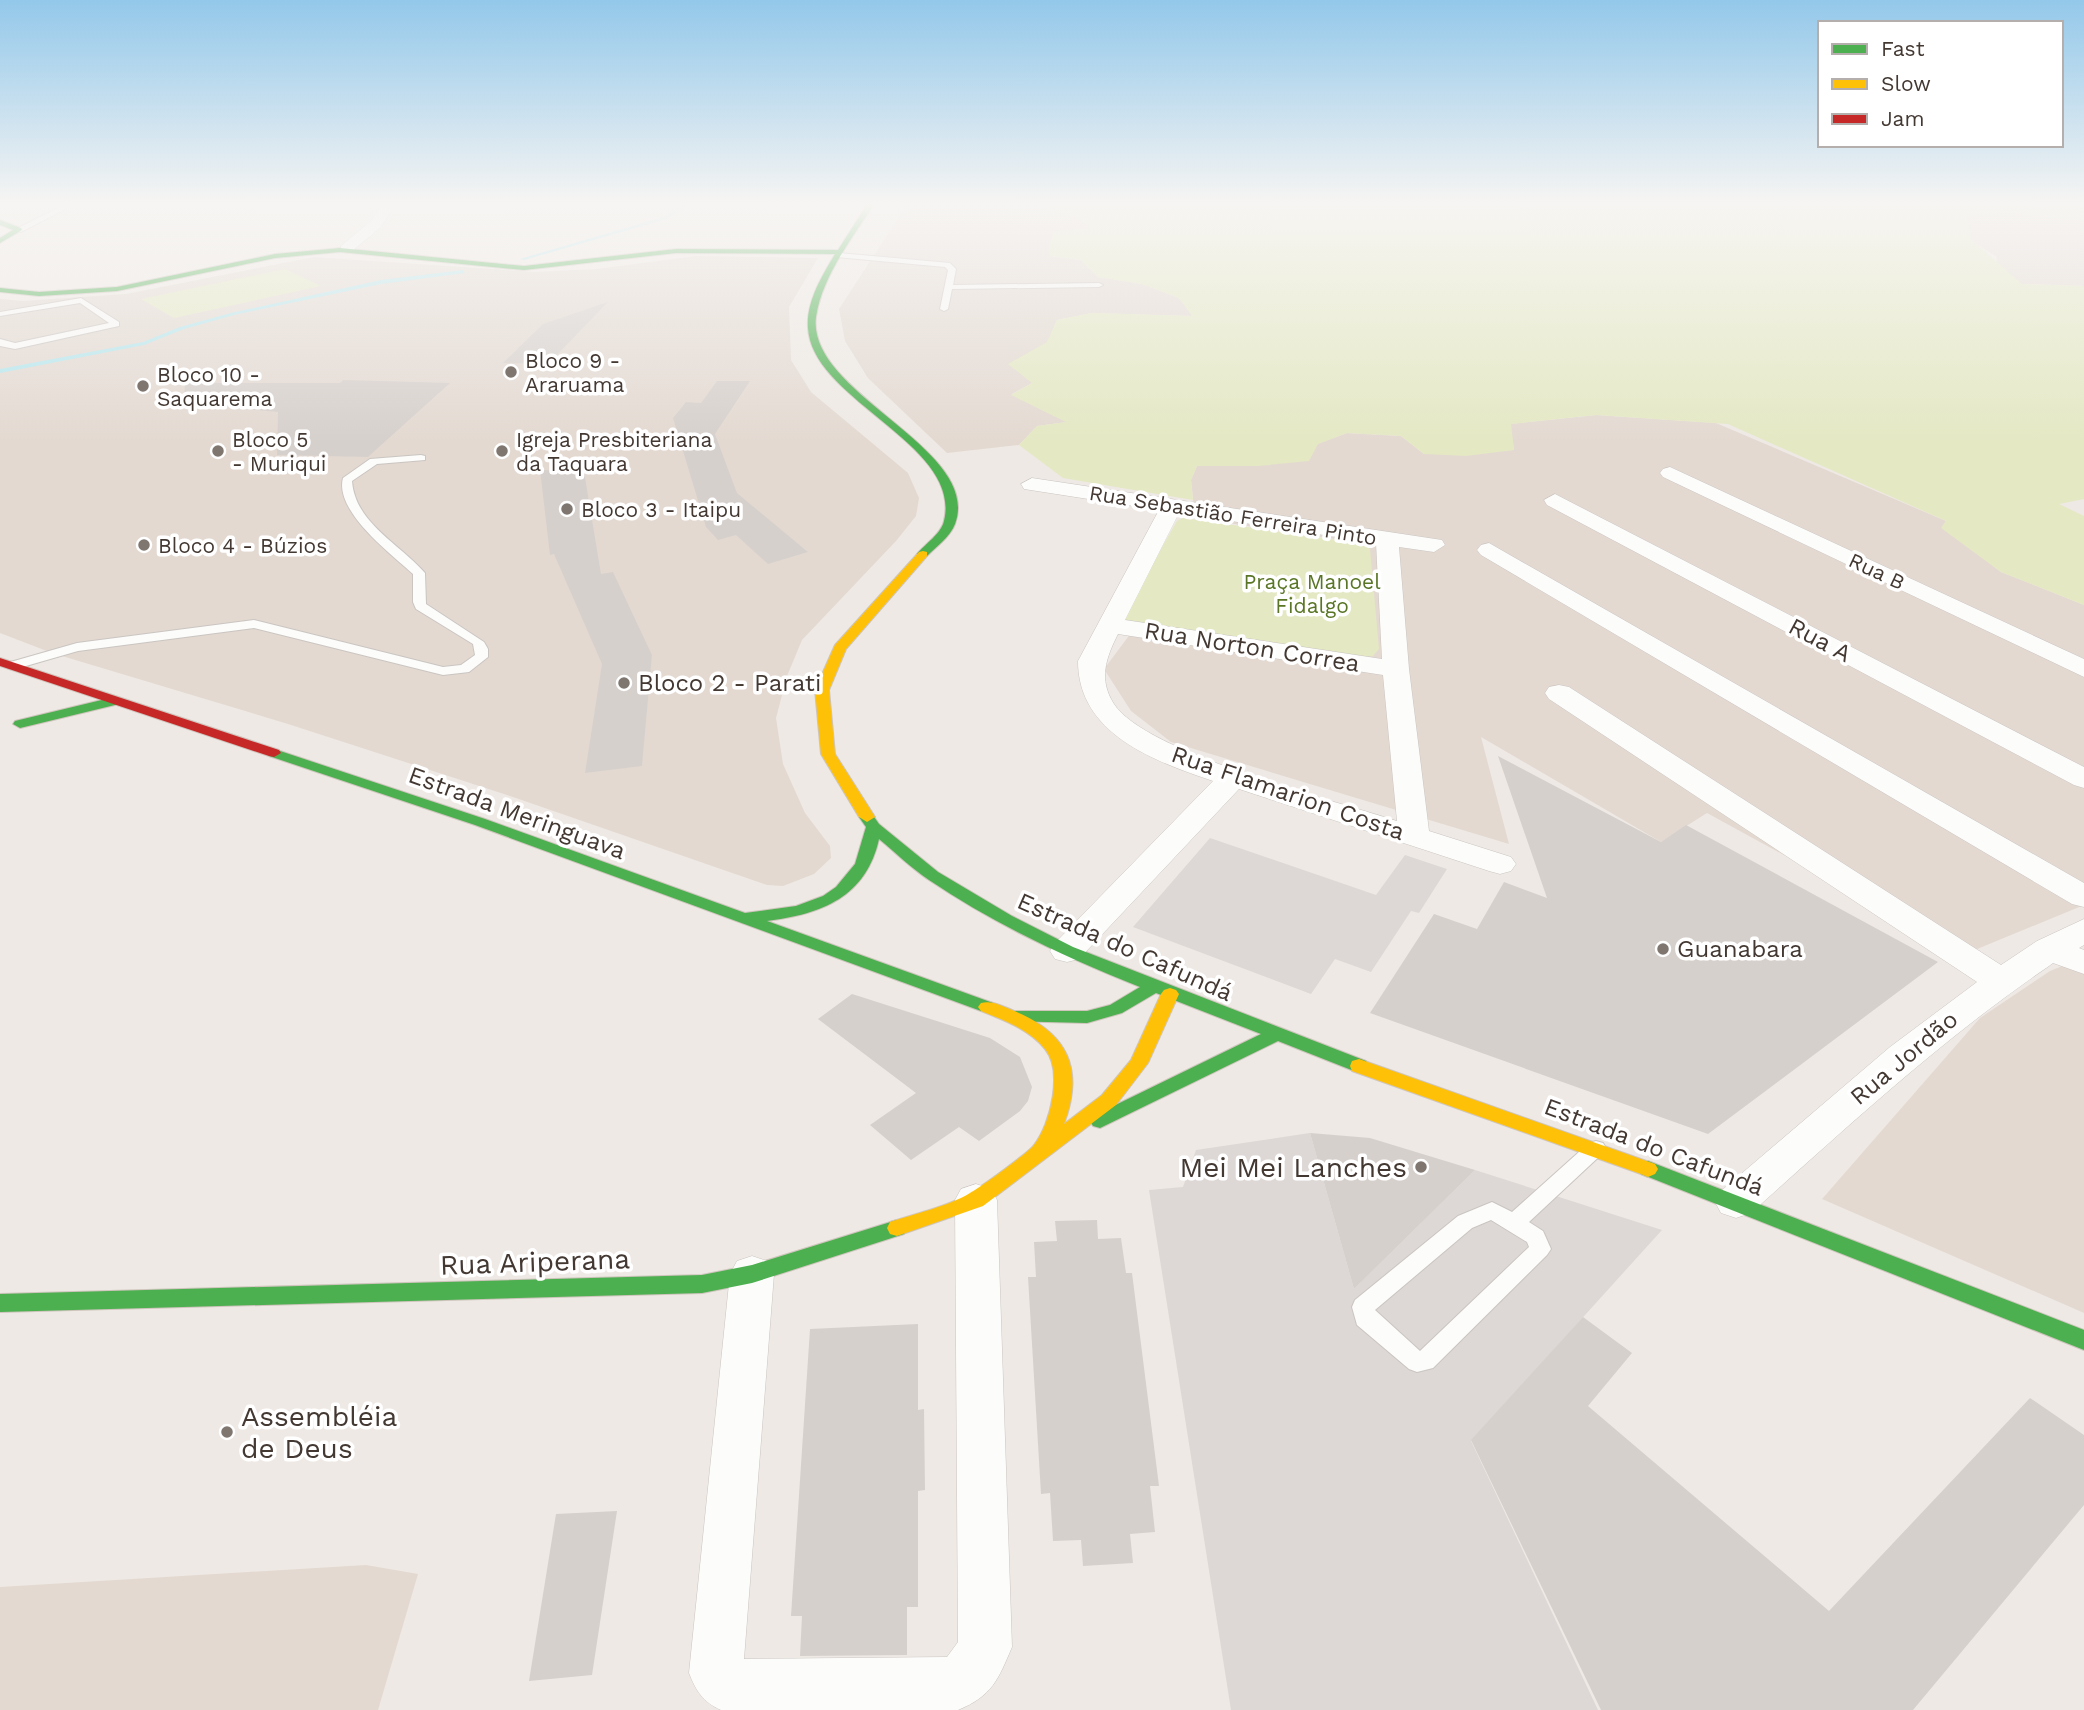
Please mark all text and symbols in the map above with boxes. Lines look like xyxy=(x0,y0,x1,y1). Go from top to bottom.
legend xyxy=(1818,21,2063,147)
text: Fast xyxy=(1881,36,1925,61)
text: Slow xyxy=(1881,71,1931,96)
text: Jam xyxy=(1881,106,1924,131)
place label: Bloco 9 - Araruama xyxy=(525,348,624,397)
place label: Bloco 10 - Saquarema xyxy=(157,362,273,411)
marker: Bloco 9 - Araruama xyxy=(503,364,519,380)
marker: Bloco 10 - Saquarema xyxy=(135,378,151,394)
place label: Bloco 5 - Muriqui xyxy=(232,427,326,476)
place label: Igreja Presbiteriana da Taquara xyxy=(516,427,713,476)
marker: Bloco 5 - Muriqui xyxy=(210,443,226,459)
marker: Igreja Presbiteriana da Taquara xyxy=(494,443,510,459)
street label: Rua Sebastião Ferreira Pinto xyxy=(1087,480,1379,550)
place label: Bloco 3 - Itaipu xyxy=(581,497,741,522)
marker: Bloco 3 - Itaipu xyxy=(559,501,575,517)
place label: Bloco 4 - Búzios xyxy=(158,533,327,558)
marker: Bloco 4 - Búzios xyxy=(136,537,152,553)
street label: Rua B xyxy=(1845,547,1909,595)
park label: Praça Manoel Fidalgo xyxy=(1243,569,1381,618)
street label: Rua A xyxy=(1784,612,1856,668)
street label: Rua Norton Correa xyxy=(1142,616,1362,678)
place label: Bloco 2 - Parati xyxy=(638,669,821,697)
marker: Bloco 2 - Parati xyxy=(616,675,632,691)
street label: Rua Flamarion Costa xyxy=(1168,740,1408,846)
street label: Estrada Meringuava xyxy=(405,761,629,865)
street label: Estrada do Cafundá xyxy=(1013,887,1237,1007)
place label: Guanabara xyxy=(1677,935,1803,963)
marker: Guanabara xyxy=(1655,941,1671,957)
street label: Rua Jordão xyxy=(1845,1005,1963,1111)
street label: Estrada do Cafundá xyxy=(1540,1092,1768,1202)
place label: Mei Mei Lanches xyxy=(1179,1151,1407,1184)
marker: Mei Mei Lanches xyxy=(1413,1159,1429,1175)
street label: Rua Ariperana xyxy=(439,1242,631,1282)
place label: Assembléia de Deus xyxy=(241,1400,397,1465)
marker: Assembléia de Deus xyxy=(219,1424,235,1440)

